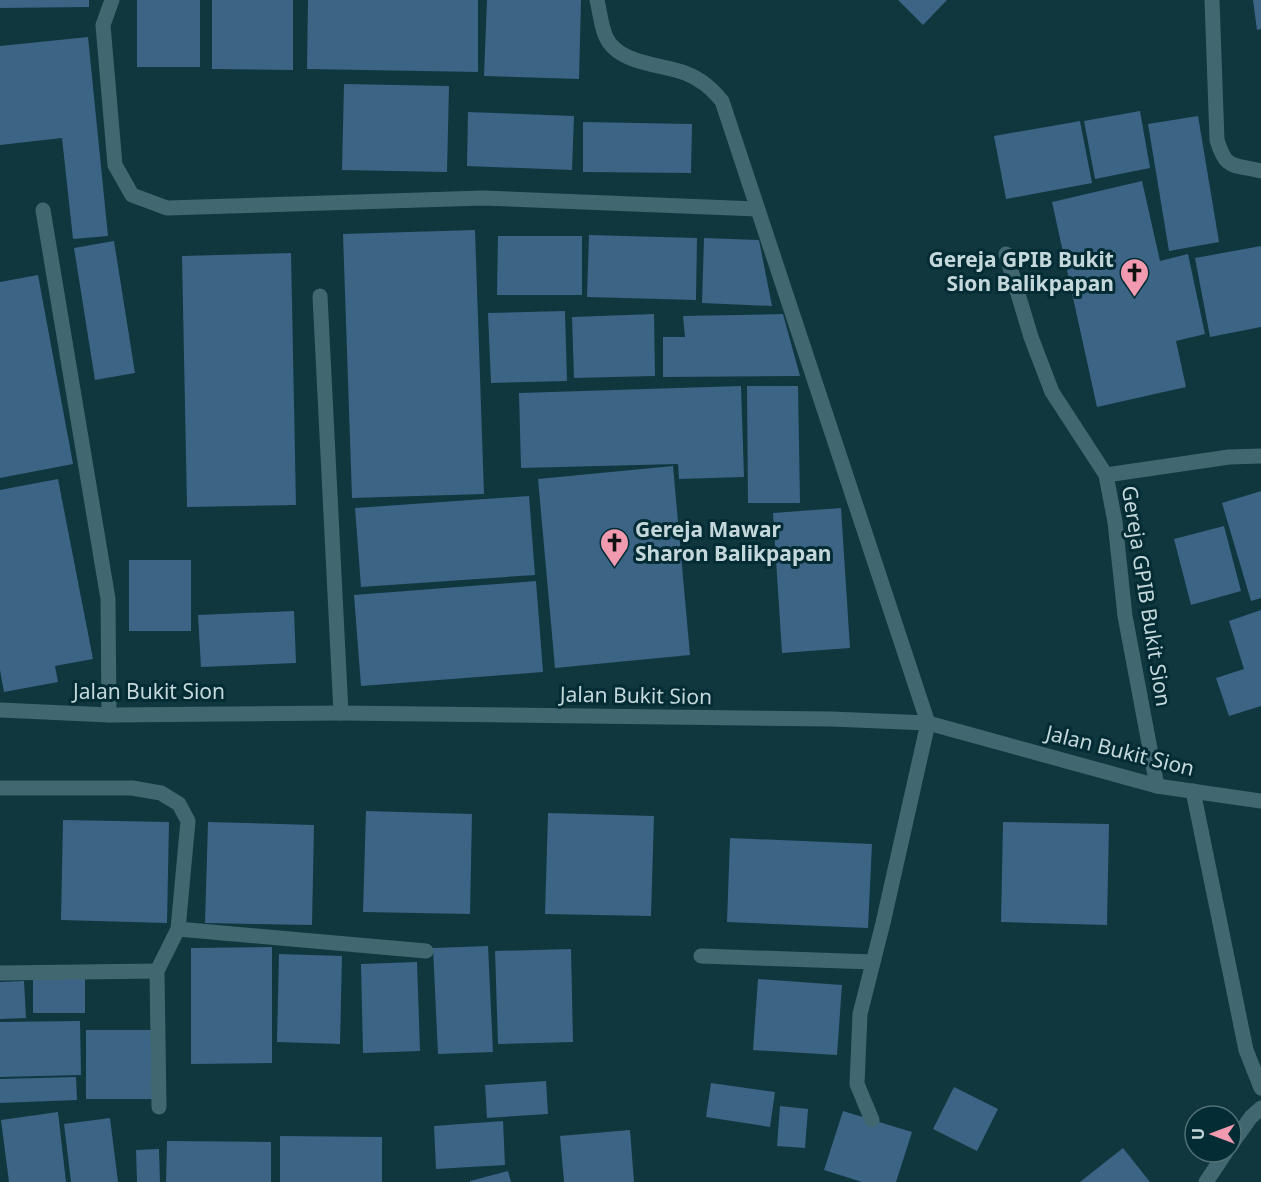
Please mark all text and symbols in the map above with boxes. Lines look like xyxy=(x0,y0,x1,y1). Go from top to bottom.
place label: Gereja GPIB Bukit Sion Balikpapan xyxy=(929,245,1114,297)
church icon: Gereja GPIB Bukit Sion Balikpapan xyxy=(1119,256,1151,298)
street label: Gereja GPIB Bukit Sion xyxy=(1116,484,1178,708)
place label: Gereja Mawar Sharon Balikpapan xyxy=(635,515,831,567)
church icon: Gereja Mawar Sharon Balikpapan xyxy=(598,526,630,568)
street label: Jalan Bukit Sion xyxy=(71,677,225,705)
street label: Jalan Bukit Sion xyxy=(558,680,712,710)
street label: Jalan Bukit Sion xyxy=(1041,718,1197,782)
north arrow xyxy=(1183,1104,1243,1164)
text: U xyxy=(1187,1128,1209,1140)

